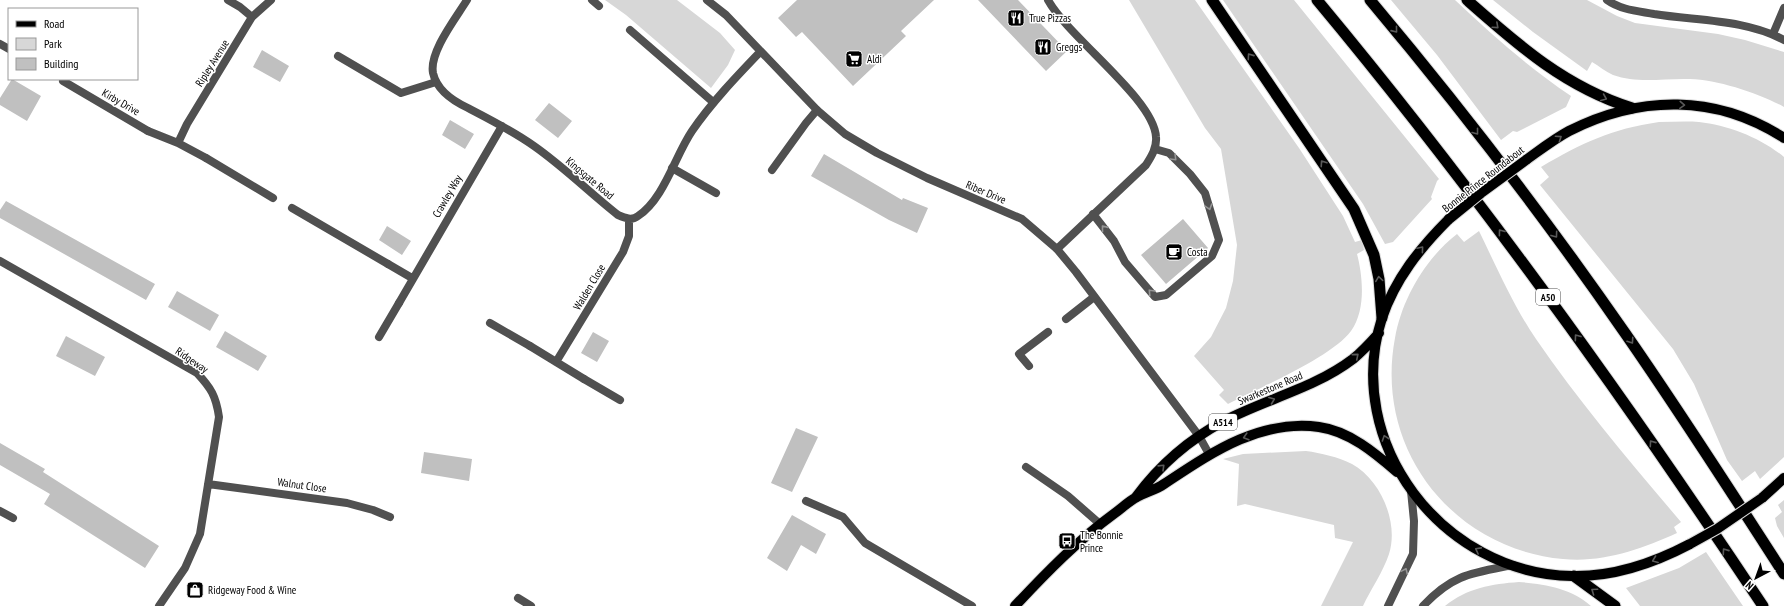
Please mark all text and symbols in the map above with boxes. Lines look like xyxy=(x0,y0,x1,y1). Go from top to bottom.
legend xyxy=(8,8,138,80)
restaurant icon: True Pizzas xyxy=(1006,8,1026,28)
place label: True Pizzas xyxy=(1029,11,1071,25)
text: Road xyxy=(44,16,64,31)
one-way arrow xyxy=(1491,21,1499,29)
one-way arrow xyxy=(1390,26,1397,33)
text: Park xyxy=(44,36,62,51)
street label: Ripley Avenue xyxy=(192,36,232,89)
restaurant icon: Greggs xyxy=(1033,37,1053,57)
place label: Greggs xyxy=(1056,40,1082,54)
supermarket icon: Aldi xyxy=(844,49,864,69)
place label: Aldi xyxy=(867,52,882,66)
one-way arrow xyxy=(1248,53,1255,60)
text: Building xyxy=(44,56,79,71)
street label: Kirby Drive xyxy=(99,86,143,119)
one-way arrow xyxy=(1599,93,1607,101)
one-way arrow xyxy=(1679,100,1685,109)
one-way arrow xyxy=(1472,127,1479,134)
one-way arrow xyxy=(1554,136,1561,143)
street label: Bonnie Prince Roundabout xyxy=(1439,143,1527,215)
one-way arrow xyxy=(1169,153,1177,161)
street label: Kingsgate Road xyxy=(563,154,617,202)
one-way arrow xyxy=(1320,160,1328,167)
street label: Crawley Way xyxy=(429,171,465,220)
street label: Riber Drive xyxy=(964,177,1009,207)
one-way arrow xyxy=(1204,203,1213,210)
one-way arrow xyxy=(1101,225,1108,232)
one-way arrow xyxy=(1498,229,1505,236)
one-way arrow xyxy=(1550,231,1557,238)
cafe icon: Costa xyxy=(1164,242,1184,262)
place label: Costa xyxy=(1187,245,1208,259)
one-way arrow xyxy=(1417,246,1424,254)
street label: Walden Close xyxy=(570,261,608,312)
one-way arrow xyxy=(1375,276,1384,282)
one-way arrow xyxy=(1148,289,1156,297)
road number: A50 xyxy=(1536,289,1560,305)
one-way arrow xyxy=(1575,334,1582,341)
one-way arrow xyxy=(1626,337,1633,344)
street label: Ridgeway xyxy=(173,344,212,377)
one-way arrow xyxy=(1351,353,1358,360)
street label: Swarkestone Road xyxy=(1235,368,1305,408)
one-way arrow xyxy=(1268,396,1275,404)
road number: A514 xyxy=(1209,414,1237,430)
one-way arrow xyxy=(1242,432,1249,441)
one-way arrow xyxy=(1381,435,1389,442)
one-way arrow xyxy=(1650,441,1657,448)
one-way arrow xyxy=(1157,465,1165,472)
street label: Walnut Close xyxy=(276,475,328,495)
place label: The Bonnie Prince xyxy=(1080,528,1124,555)
bus stop icon: The Bonnie Prince xyxy=(1057,531,1077,551)
one-way arrow xyxy=(1474,547,1482,554)
one-way arrow xyxy=(1723,548,1730,555)
one-way arrow xyxy=(1651,556,1658,564)
north arrow xyxy=(1736,558,1776,598)
one-way arrow xyxy=(1400,568,1408,576)
text: N xyxy=(1743,578,1756,593)
shop icon: Ridgeway Food & Wine xyxy=(185,580,205,600)
place label: Ridgeway Food & Wine xyxy=(208,583,297,597)
one-way arrow xyxy=(1592,589,1599,596)

